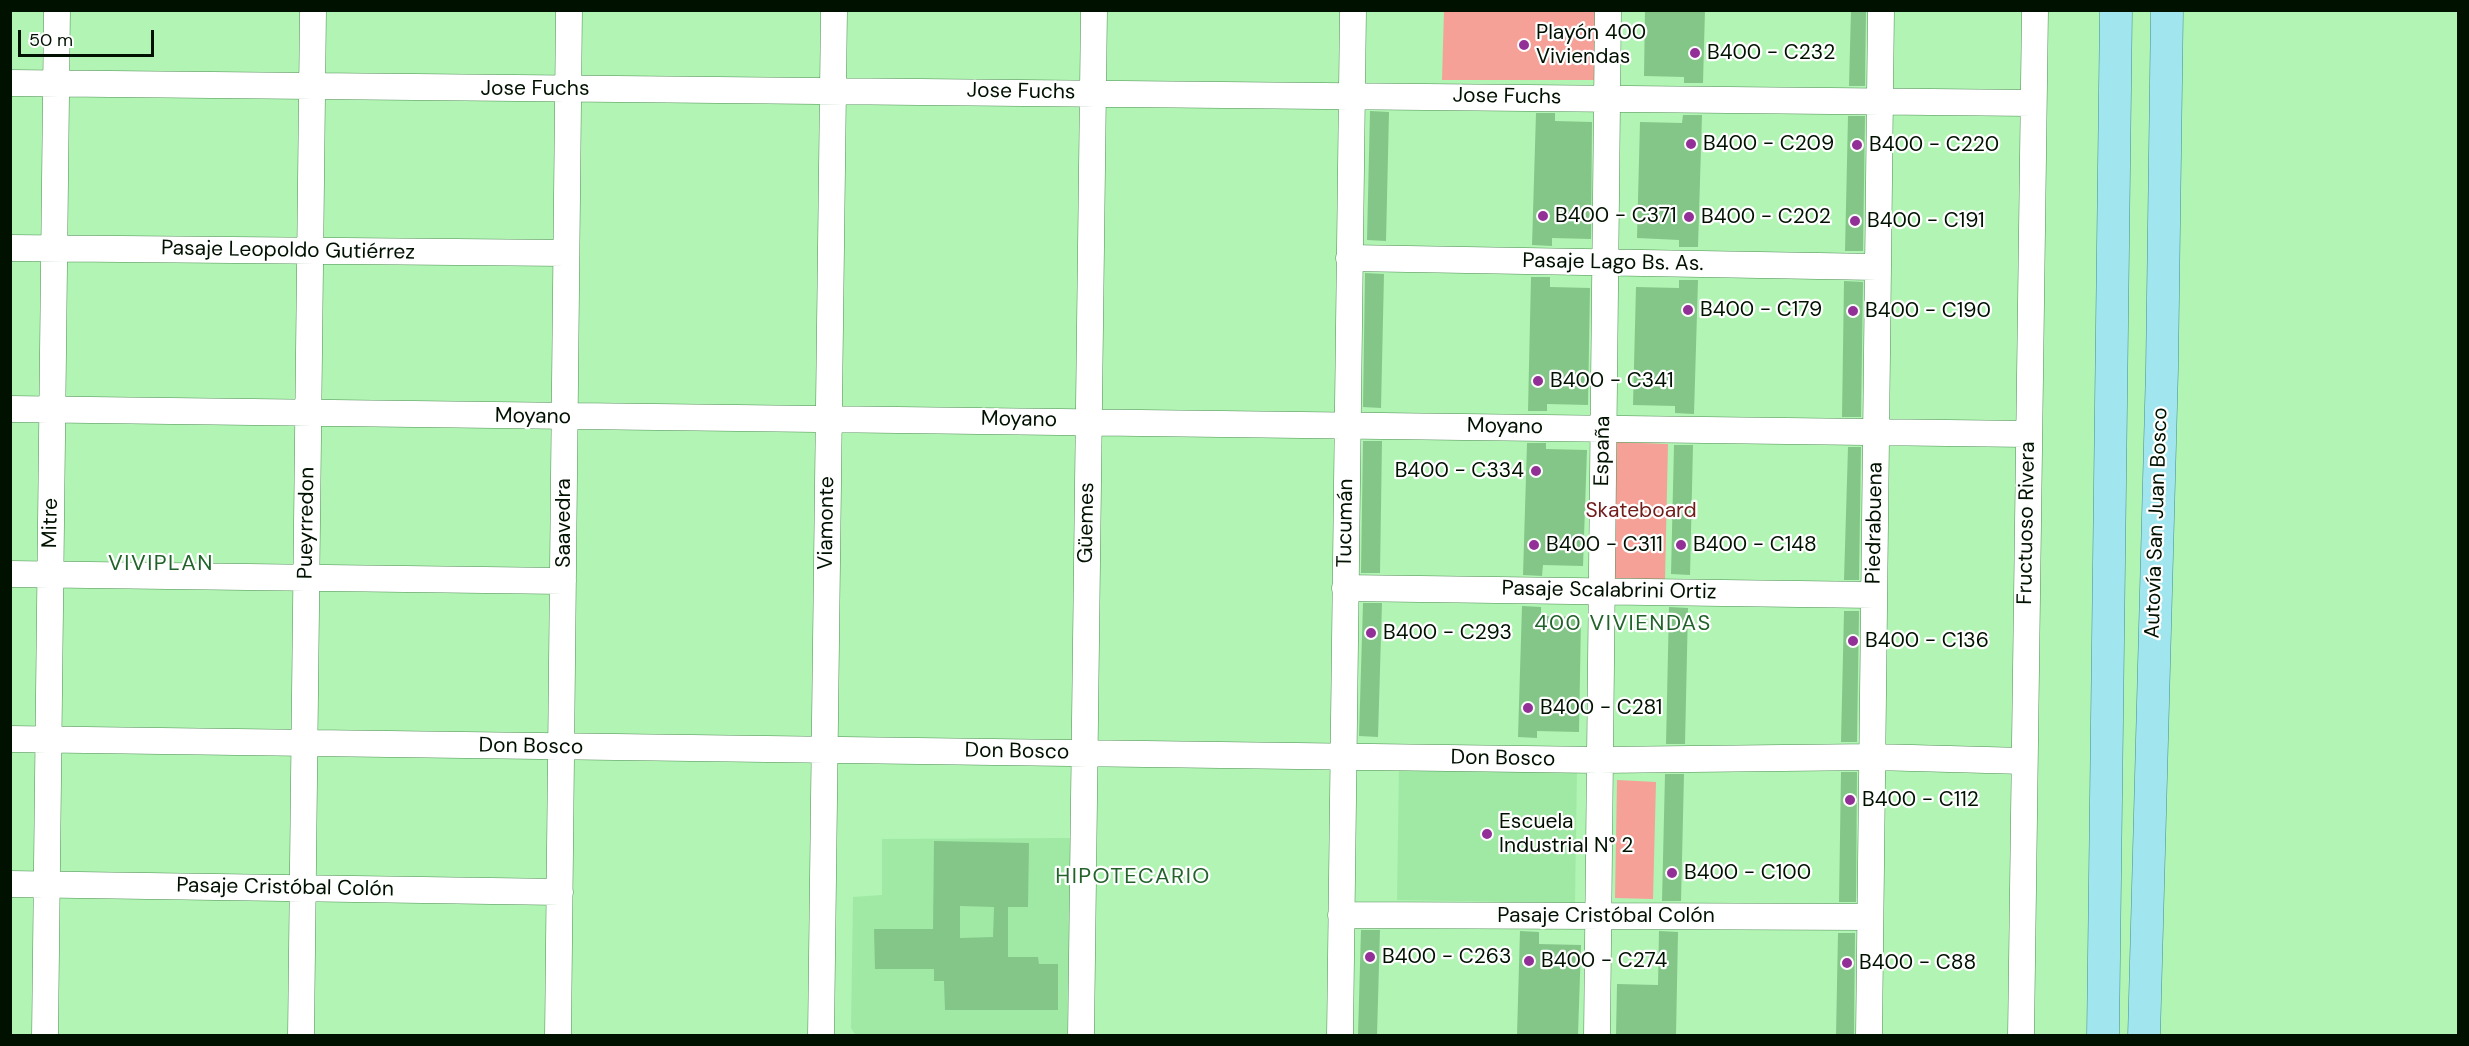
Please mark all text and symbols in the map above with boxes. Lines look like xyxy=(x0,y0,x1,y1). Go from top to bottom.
scale bar xyxy=(21,18,158,56)
place label: Playón 400 Viviendas xyxy=(1536,20,1646,70)
text: 50 m xyxy=(29,28,73,52)
marker: Playón 400 Viviendas xyxy=(1517,38,1531,52)
place label: B400 - C232 xyxy=(1707,40,1835,66)
marker: B400 - C232 xyxy=(1688,46,1702,60)
street label: Jose Fuchs xyxy=(481,76,589,102)
street label: Jose Fuchs xyxy=(966,78,1076,106)
street label: Jose Fuchs xyxy=(1452,83,1562,111)
place label: B400 - C209 xyxy=(1703,131,1834,157)
place label: B400 - C220 xyxy=(1869,132,1999,158)
marker: B400 - C209 xyxy=(1684,137,1698,151)
marker: B400 - C220 xyxy=(1850,138,1864,152)
place label: B400 - C371 xyxy=(1555,203,1677,229)
place label: B400 - C202 xyxy=(1701,204,1831,230)
place label: B400 - C191 xyxy=(1867,208,1985,234)
marker: B400 - C371 xyxy=(1536,209,1550,223)
marker: B400 - C202 xyxy=(1682,210,1696,224)
marker: B400 - C191 xyxy=(1848,214,1862,228)
street label: Pasaje Leopoldo Gutiérrez xyxy=(161,236,415,266)
street label: Pasaje Lago Bs. As. xyxy=(1522,249,1704,277)
place label: B400 - C179 xyxy=(1700,297,1822,323)
place label: B400 - C190 xyxy=(1865,298,1991,324)
marker: B400 - C179 xyxy=(1681,303,1695,317)
marker: B400 - C190 xyxy=(1846,304,1860,318)
place label: B400 - C341 xyxy=(1550,368,1673,394)
marker: B400 - C341 xyxy=(1531,374,1545,388)
street label: Moyano xyxy=(495,404,571,430)
street label: Moyano xyxy=(981,407,1057,433)
street label: Autovía San Juan Bosco xyxy=(2140,407,2174,639)
street label: Moyano xyxy=(1467,414,1543,440)
street label: España xyxy=(1590,416,1616,486)
street label: Fructuoso Rivera xyxy=(2013,441,2041,605)
place label: B400 - C334 xyxy=(1395,458,1524,484)
street label: Piedrabuena xyxy=(1861,462,1889,584)
marker: B400 - C334 xyxy=(1529,464,1543,478)
street label: Pueyrredon xyxy=(293,467,321,579)
street label: Viamonte xyxy=(814,476,840,570)
street label: Saavedra xyxy=(551,478,577,568)
street label: Tucumán xyxy=(1333,478,1359,568)
street label: Güemes xyxy=(1074,482,1100,564)
street label: Mitre xyxy=(38,498,64,548)
park label: Skateboard xyxy=(1585,498,1697,524)
place label: B400 - C311 xyxy=(1546,532,1663,558)
place label: B400 - C148 xyxy=(1693,532,1817,558)
marker: B400 - C311 xyxy=(1527,538,1541,552)
marker: B400 - C148 xyxy=(1674,538,1688,552)
district label: VIVIPLAN xyxy=(108,551,214,577)
street label: Pasaje Scalabrini Ortiz xyxy=(1501,577,1717,605)
district label: 400 VIVIENDAS xyxy=(1534,611,1712,637)
place label: B400 - C293 xyxy=(1383,620,1512,646)
marker: B400 - C293 xyxy=(1364,626,1378,640)
place label: B400 - C136 xyxy=(1865,628,1989,654)
marker: B400 - C136 xyxy=(1846,634,1860,648)
place label: B400 - C281 xyxy=(1540,695,1662,721)
marker: B400 - C281 xyxy=(1521,701,1535,715)
street label: Don Bosco xyxy=(478,733,584,761)
street label: Don Bosco xyxy=(964,738,1070,766)
street label: Don Bosco xyxy=(1450,745,1556,773)
place label: B400 - C112 xyxy=(1862,787,1979,813)
marker: B400 - C112 xyxy=(1843,793,1857,807)
place label: Escuela Industrial N° 2 xyxy=(1499,809,1633,859)
marker: Escuela Industrial N° 2 xyxy=(1480,827,1494,841)
place label: B400 - C100 xyxy=(1684,860,1811,886)
district label: HIPOTECARIO xyxy=(1055,864,1211,890)
marker: B400 - C100 xyxy=(1665,866,1679,880)
street label: Pasaje Cristóbal Colón xyxy=(176,874,394,902)
street label: Pasaje Cristóbal Colón xyxy=(1497,903,1715,929)
place label: B400 - C263 xyxy=(1382,944,1511,970)
place label: B400 - C274 xyxy=(1541,948,1667,974)
marker: B400 - C263 xyxy=(1363,950,1377,964)
place label: B400 - C88 xyxy=(1859,950,1976,976)
marker: B400 - C274 xyxy=(1522,954,1536,968)
marker: B400 - C88 xyxy=(1840,956,1854,970)

